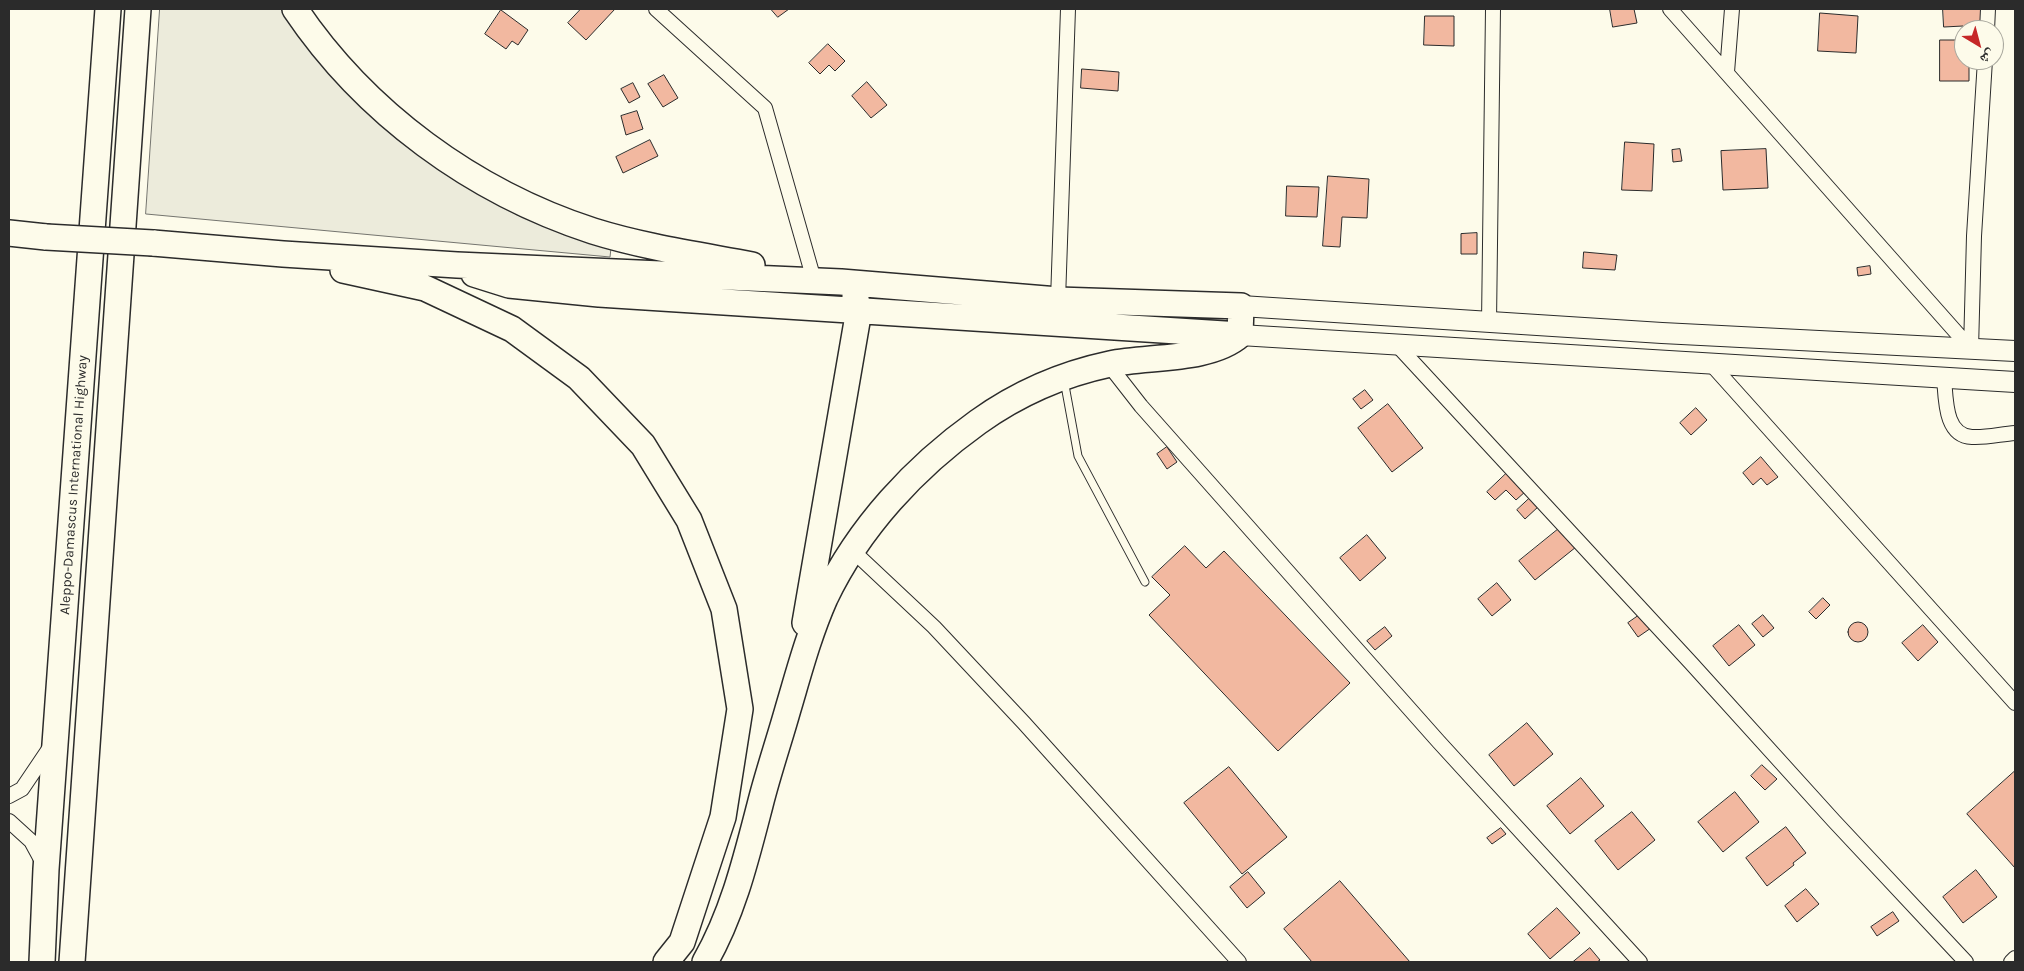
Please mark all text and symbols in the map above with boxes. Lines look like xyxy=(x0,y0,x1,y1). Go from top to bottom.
north arrow xyxy=(1954,20,2004,70)
text: ش xyxy=(1977,45,1999,68)
street label: Aleppo-Damascus International Highway xyxy=(57,355,91,615)

